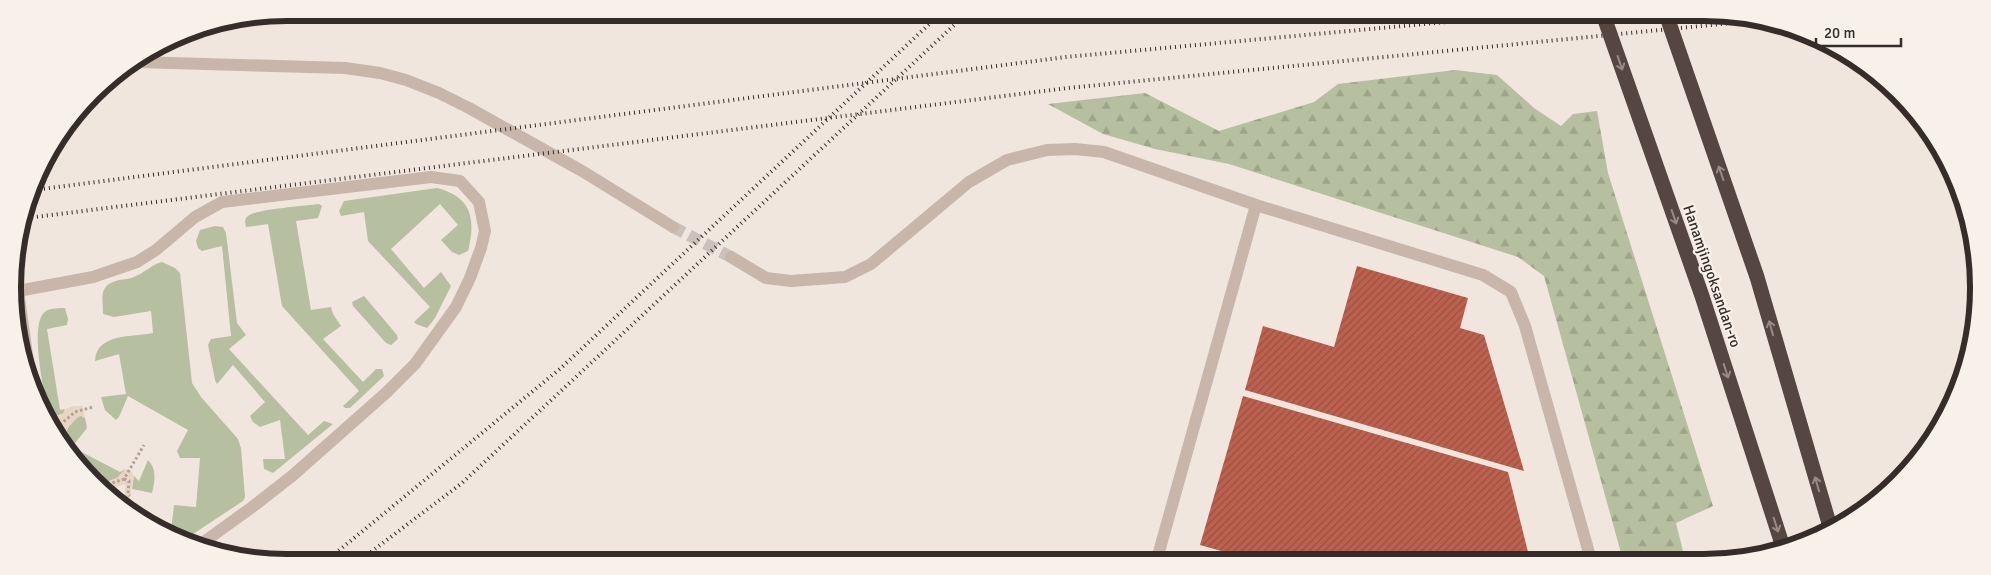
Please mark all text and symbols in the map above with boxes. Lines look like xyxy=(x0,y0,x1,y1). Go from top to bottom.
scale bar xyxy=(1816,15,1901,47)
text: 20 m xyxy=(1824,24,1855,42)
one-way arrow xyxy=(1616,55,1625,70)
one-way arrow xyxy=(1716,166,1725,182)
street label: Hanamjingoksandan-ro xyxy=(1679,202,1745,350)
one-way arrow xyxy=(1670,208,1679,224)
one-way arrow xyxy=(1766,320,1776,336)
one-way arrow xyxy=(1721,362,1731,378)
one-way arrow xyxy=(1811,476,1821,492)
one-way arrow xyxy=(1771,517,1781,533)

